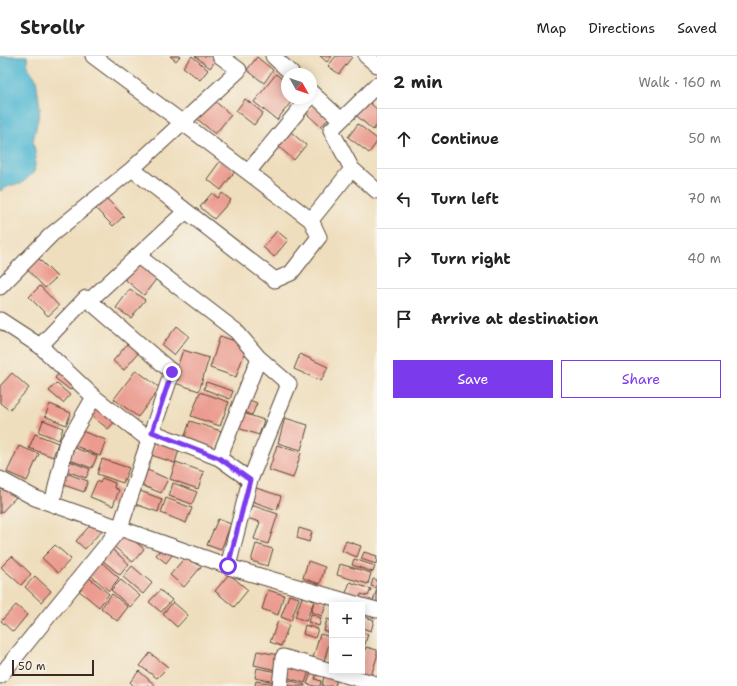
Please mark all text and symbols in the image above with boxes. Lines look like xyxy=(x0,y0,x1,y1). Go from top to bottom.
text: Strollr xyxy=(20,15,85,40)
text: Map xyxy=(537,19,567,37)
text: Directions xyxy=(589,19,655,37)
text: Saved xyxy=(677,19,717,37)
north arrow xyxy=(281,68,317,104)
text: 2 min xyxy=(393,71,443,93)
text: Walk · 160 m xyxy=(639,74,721,91)
icon: ahead xyxy=(393,128,415,150)
text: Continue xyxy=(431,129,499,149)
text: 50 m xyxy=(688,130,721,147)
icon: left xyxy=(393,188,415,210)
text: Turn left xyxy=(431,189,499,209)
text: 70 m xyxy=(687,190,721,207)
icon: right xyxy=(393,248,415,270)
text: Turn right xyxy=(431,249,511,269)
text: 40 m xyxy=(687,250,721,267)
icon: arrive xyxy=(393,308,415,330)
text: Arrive at destination xyxy=(431,309,599,329)
button: Save xyxy=(393,360,553,398)
button: Share xyxy=(561,360,721,398)
route end xyxy=(163,363,181,381)
route start xyxy=(219,557,237,575)
map controls xyxy=(329,602,365,674)
button: + xyxy=(329,602,365,638)
button: − xyxy=(329,638,365,674)
scale bar xyxy=(12,658,94,677)
text: 50 m xyxy=(18,659,46,674)

